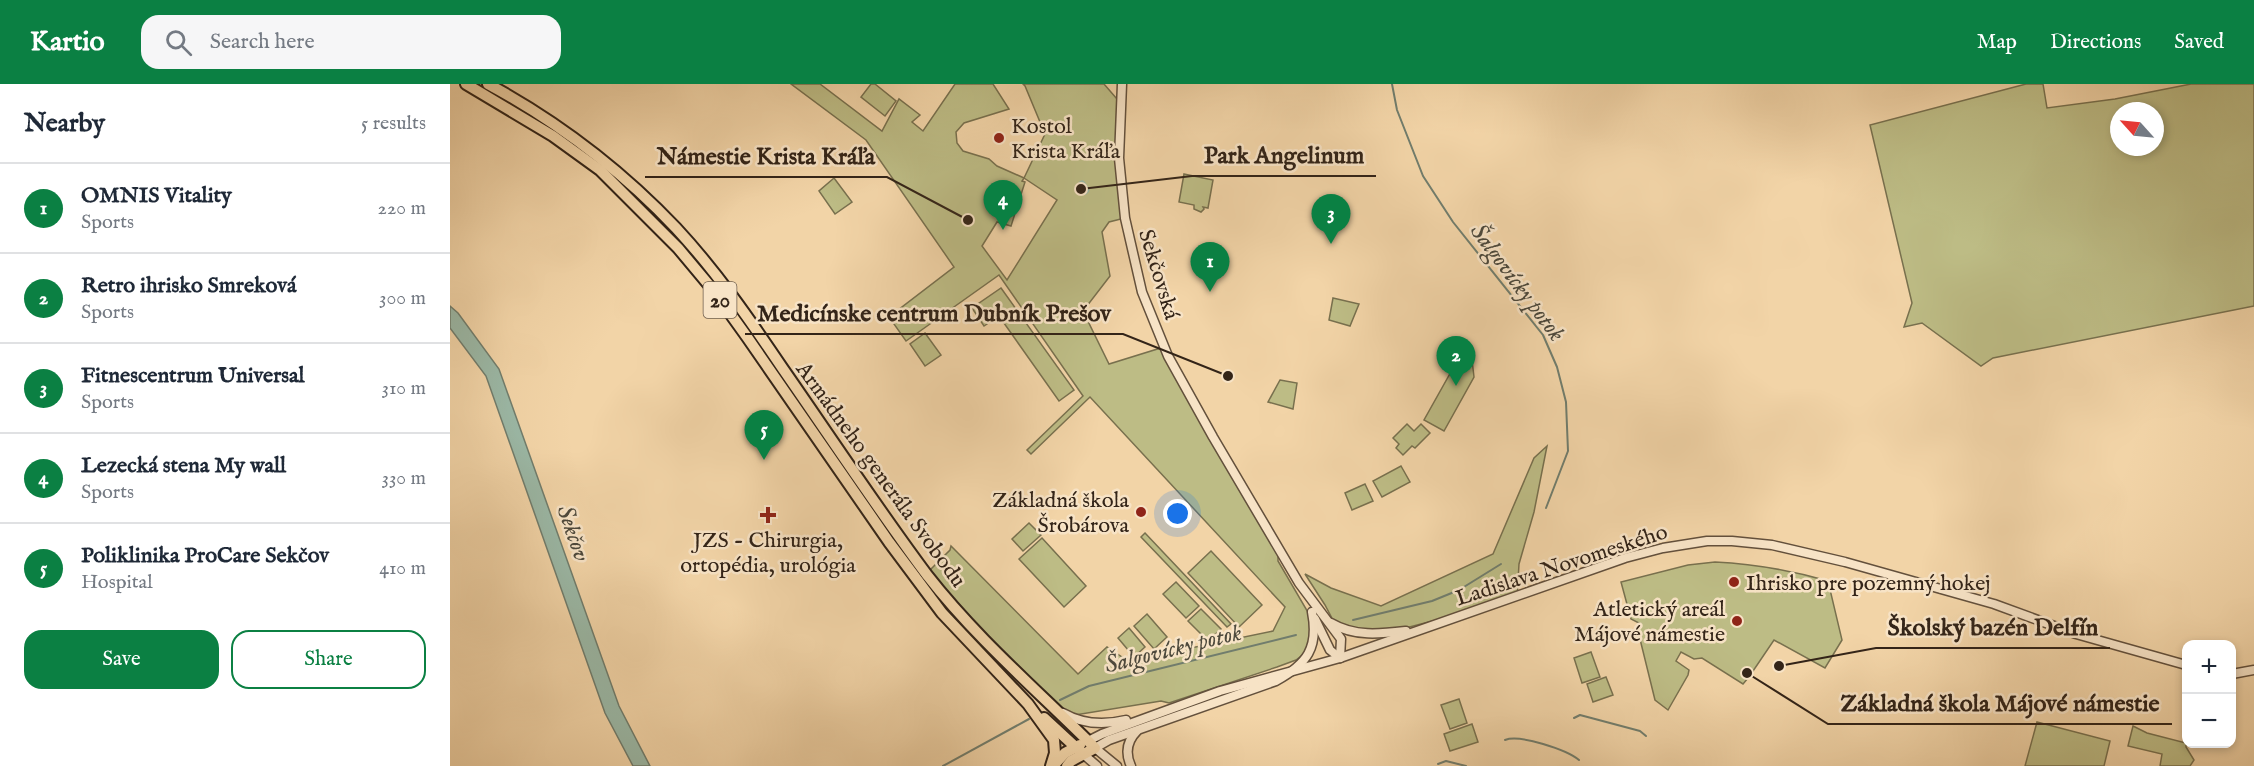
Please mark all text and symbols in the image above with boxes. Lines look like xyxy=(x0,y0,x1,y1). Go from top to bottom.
search box xyxy=(141,15,561,69)
text: Kartio xyxy=(30,25,105,60)
icon: search xyxy=(162,26,195,59)
text: Search here xyxy=(210,28,315,56)
text: Map xyxy=(1977,29,2017,56)
text: Directions xyxy=(2050,29,2141,56)
text: Saved xyxy=(2174,29,2224,56)
north arrow xyxy=(2110,102,2164,156)
text: Nearby xyxy=(24,107,105,140)
text: 5 results xyxy=(361,111,426,136)
place label: Kostol Krista Kráľa xyxy=(1011,113,1121,166)
marker: Kostol Krista Kráľa xyxy=(992,131,1006,145)
callout: Park Angelinum xyxy=(1192,134,1376,176)
callout: Námestie Krista Kráľa xyxy=(645,135,887,177)
text: Park Angelinum xyxy=(1204,141,1365,172)
text: Námestie Krista Kráľa xyxy=(656,142,876,173)
pin: 4 xyxy=(984,180,1022,230)
text: OMNIS Vitality xyxy=(81,182,232,210)
pin: 3 xyxy=(1312,194,1350,244)
text: 1 xyxy=(40,196,47,221)
text: 220 m xyxy=(378,196,426,221)
text: Sports xyxy=(81,210,134,235)
water label: Šalgovícky potok xyxy=(1462,218,1572,348)
street label: Sekčovská xyxy=(1131,226,1185,324)
pin: 1 xyxy=(1190,242,1230,292)
text: Retro ihrisko Smreková xyxy=(81,272,296,300)
road number: 20 xyxy=(704,282,736,318)
text: 2 xyxy=(39,286,48,311)
text: 300 m xyxy=(379,286,426,311)
callout: Medicínske centrum Dubník Prešov xyxy=(745,292,1123,334)
text: Medicínske centrum Dubník Prešov xyxy=(757,299,1112,330)
text: Sports xyxy=(81,300,134,325)
pin: 2 xyxy=(1436,336,1476,386)
street label: Armádneho generála Svobodu xyxy=(788,356,972,594)
text: Fitnescentrum Universal xyxy=(81,362,305,390)
text: 3 xyxy=(40,376,47,401)
text: 310 m xyxy=(382,376,426,401)
text: Sports xyxy=(81,390,134,415)
pin: 5 xyxy=(744,410,784,460)
text: Lezecká stena My wall xyxy=(81,452,286,480)
text: 4 xyxy=(39,466,48,491)
text: 330 m xyxy=(381,466,426,491)
text: Sports xyxy=(81,480,134,505)
place label: Základná škola Šrobárova xyxy=(992,487,1129,540)
your location xyxy=(1163,499,1192,528)
water label: Sekčov xyxy=(549,501,597,566)
marker: Základná škola Šrobárova xyxy=(1134,505,1148,519)
marker: JZS - Chirurgia, ortopédia, urológia xyxy=(759,506,777,524)
street label: Ladislava Novomeského xyxy=(1452,518,1671,613)
place label: JZS - Chirurgia, ortopédia, urológia xyxy=(680,527,856,580)
text: Poliklinika ProCare Sekčov xyxy=(81,542,329,570)
text: 5 xyxy=(40,556,47,581)
text: 410 m xyxy=(379,556,426,581)
text: Hospital xyxy=(81,570,153,595)
place label: Ihrisko pre pozemný hokej xyxy=(1746,570,1991,598)
marker: Ihrisko pre pozemný hokej xyxy=(1727,575,1741,589)
place label: Atletický areál Májové námestie xyxy=(1574,596,1725,649)
callout: Školský bazén Delfín xyxy=(1876,606,2110,648)
text: Školský bazén Delfín xyxy=(1888,613,2099,644)
marker: Atletický areál Májové námestie xyxy=(1730,614,1744,628)
water label: Šalgovícky potok xyxy=(1102,617,1245,681)
button: Save xyxy=(24,630,219,689)
button: Share xyxy=(231,630,426,689)
map controls xyxy=(2182,640,2236,748)
button: + xyxy=(2182,640,2236,694)
callout: Základná škola Májové námestie xyxy=(1828,682,2172,724)
text: Základná škola Májové námestie xyxy=(1840,689,2160,720)
button: − xyxy=(2182,694,2236,748)

